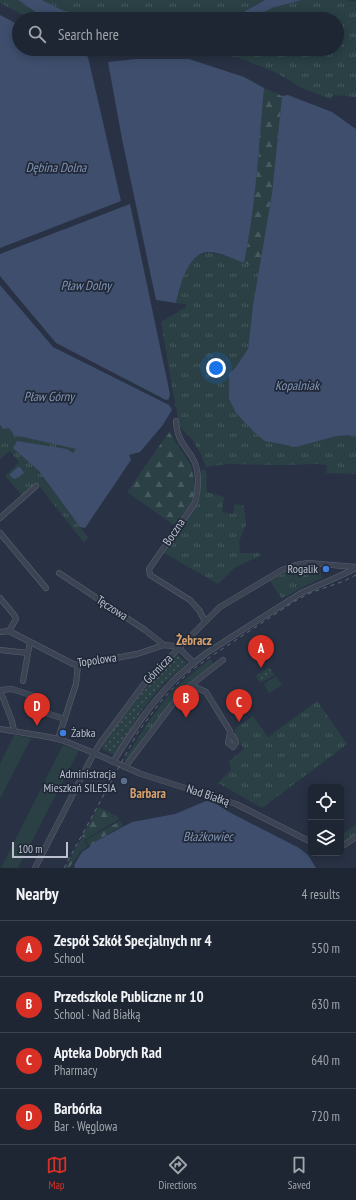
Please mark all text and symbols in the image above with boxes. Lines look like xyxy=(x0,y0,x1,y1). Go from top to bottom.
search box xyxy=(12,12,344,56)
icon: search xyxy=(26,23,48,45)
text: Search here xyxy=(58,25,119,44)
water label: Dębina Dolna xyxy=(26,159,87,176)
water label: Pław Dolny xyxy=(61,277,113,294)
your location xyxy=(206,358,226,378)
water label: Kopalniak xyxy=(275,377,321,394)
water label: Pław Górny xyxy=(24,388,76,405)
street label: Boczna xyxy=(159,515,188,548)
place label: Rogalik xyxy=(287,561,318,576)
marker: Rogalik xyxy=(321,564,331,574)
street label: Tęczowa xyxy=(94,592,131,623)
district label: Żebracz xyxy=(176,632,212,649)
pin: A xyxy=(248,635,274,668)
street label: Topolowa xyxy=(76,649,118,670)
street label: Górnicza xyxy=(140,651,176,687)
pin: B xyxy=(173,685,199,718)
pin: C xyxy=(226,689,252,722)
pin: D xyxy=(24,693,50,726)
place label: Żabka xyxy=(71,725,96,740)
marker: Żabka xyxy=(58,728,68,738)
place label: Administracja Mieszkań SILESIA xyxy=(43,766,116,795)
marker: Administracja Mieszkań SILESIA xyxy=(119,776,129,786)
street label: Nad Białką xyxy=(185,781,232,809)
map controls xyxy=(308,784,344,856)
button: locate xyxy=(308,784,344,820)
district label: Barbara xyxy=(130,785,166,802)
button: layers xyxy=(308,820,344,856)
water label: Błażkowiec xyxy=(183,828,234,845)
scale bar xyxy=(12,840,68,859)
text: 100 m xyxy=(18,842,42,856)
text: Nearby xyxy=(16,883,59,905)
text: 4 results xyxy=(301,886,340,903)
text: Zespół Szkół Specjalnych nr 4 xyxy=(54,931,212,950)
text: A xyxy=(26,940,32,957)
text: 550 m xyxy=(311,940,340,957)
text: School xyxy=(54,950,84,967)
text: Przedszkole Publiczne nr 10 xyxy=(54,987,204,1006)
text: B xyxy=(26,996,32,1013)
text: 630 m xyxy=(311,996,340,1013)
text: School · Nad Białką xyxy=(54,1006,140,1023)
text: Apteka Dobrych Rad xyxy=(54,1043,162,1062)
text: C xyxy=(26,1052,32,1069)
text: 640 m xyxy=(311,1052,340,1069)
text: Pharmacy xyxy=(54,1062,97,1079)
text: Barbórka xyxy=(54,1099,102,1118)
text: D xyxy=(26,1108,32,1125)
text: 720 m xyxy=(311,1108,340,1125)
text: Bar · Węglowa xyxy=(54,1118,117,1135)
tab: Map xyxy=(46,1154,68,1192)
tab: Directions xyxy=(159,1154,197,1192)
tab: Saved xyxy=(288,1154,310,1192)

